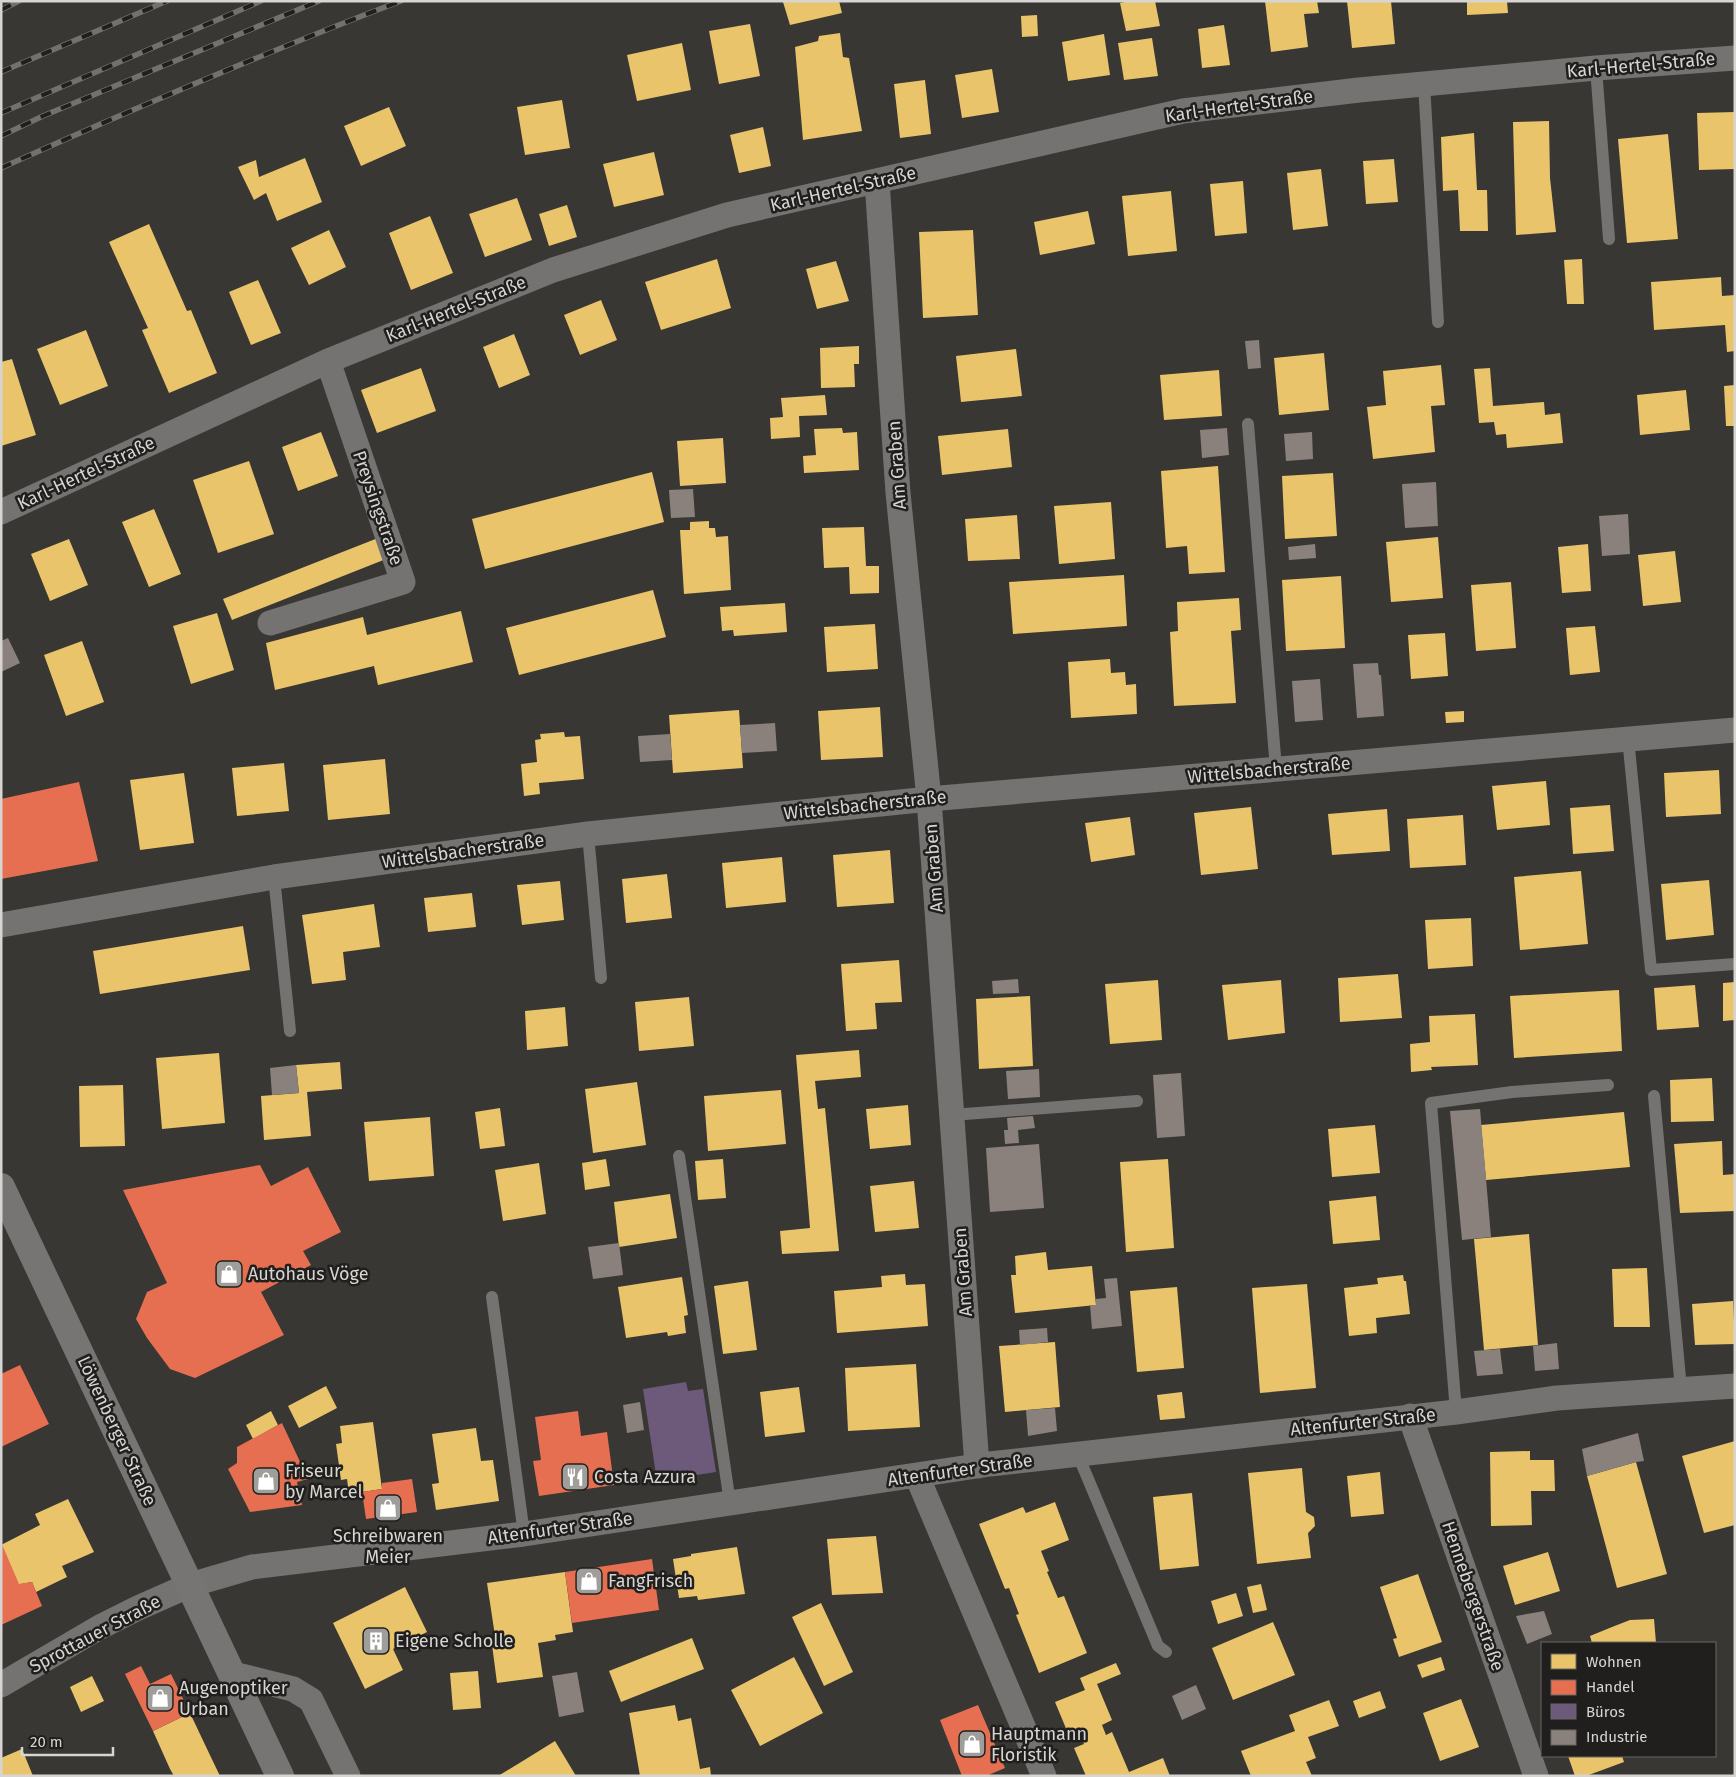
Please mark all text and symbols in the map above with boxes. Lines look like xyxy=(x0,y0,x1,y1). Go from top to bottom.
street label: Karl-Hertel-Straße xyxy=(1566,48,1716,82)
street label: Karl-Hertel-Straße xyxy=(1164,85,1314,127)
street label: Karl-Hertel-Straße xyxy=(768,162,918,216)
street label: Karl-Hertel-Straße xyxy=(383,271,529,347)
street label: Am Graben xyxy=(883,420,911,510)
street label: Karl-Hertel-Straße xyxy=(14,432,158,514)
street label: Preysingstraße xyxy=(348,448,408,568)
street label: Wittelsbacherstraße xyxy=(1187,752,1351,788)
street label: Wittelsbacherstraße xyxy=(782,786,948,824)
street label: Am Graben xyxy=(920,823,948,913)
street label: Wittelsbacherstraße xyxy=(380,829,546,873)
street label: Am Graben xyxy=(949,1227,977,1317)
shop icon: Autohaus Vöge xyxy=(214,1259,244,1289)
place label: Autohaus Vöge xyxy=(248,1263,368,1285)
street label: Löwenberger Straße xyxy=(73,1352,161,1510)
street label: Altenfurter Straße xyxy=(1289,1403,1437,1441)
street label: Altenfurter Straße xyxy=(886,1449,1034,1491)
place label: Friseur by Marcel xyxy=(285,1460,363,1503)
restaurant icon: Costa Azzura xyxy=(560,1462,590,1492)
shop icon: Friseur by Marcel xyxy=(251,1466,281,1496)
place label: Costa Azzura xyxy=(594,1466,696,1488)
shop icon: Schreibwaren Meier xyxy=(373,1493,403,1523)
street label: Altenfurter Straße xyxy=(486,1507,634,1549)
street label: Hennebergerstraße xyxy=(1437,1518,1509,1674)
place label: Schreibwaren Meier xyxy=(333,1525,443,1568)
shop icon: FangFrisch xyxy=(574,1566,604,1596)
place label: FangFrisch xyxy=(608,1570,693,1592)
street label: Sprottauer Straße xyxy=(26,1590,164,1678)
building icon: Eigene Scholle xyxy=(361,1626,391,1656)
place label: Eigene Scholle xyxy=(395,1630,513,1652)
legend xyxy=(1541,1642,1716,1757)
text: Wohnen xyxy=(1586,1653,1642,1671)
place label: Augenoptiker Urban xyxy=(179,1677,288,1720)
text: Handel xyxy=(1586,1678,1635,1696)
shop icon: Augenoptiker Urban xyxy=(145,1683,175,1713)
text: Büros xyxy=(1586,1703,1625,1721)
place label: Hauptmann Floristik xyxy=(991,1723,1087,1766)
scale bar xyxy=(22,1724,114,1756)
text: Industrie xyxy=(1586,1728,1648,1746)
shop icon: Hauptmann Floristik xyxy=(957,1729,987,1759)
text: 20 m xyxy=(30,1733,63,1751)

